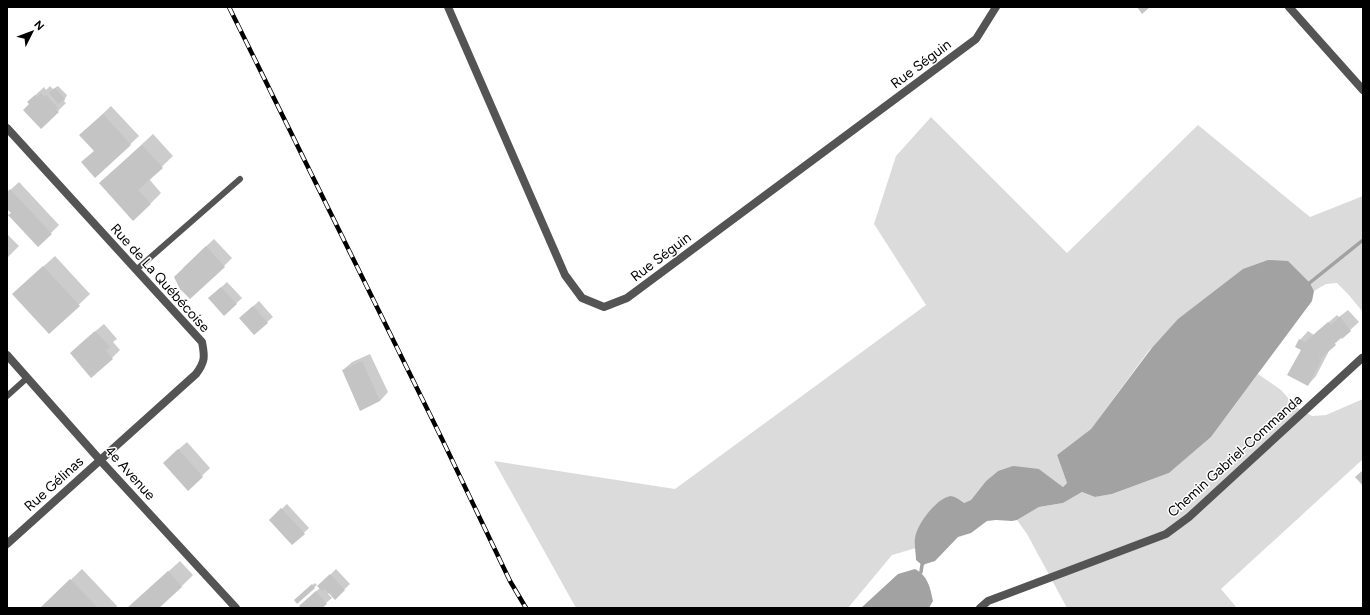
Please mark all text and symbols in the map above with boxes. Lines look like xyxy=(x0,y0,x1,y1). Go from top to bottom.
north arrow xyxy=(12,12,52,52)
text: N xyxy=(31,18,47,33)
street label: Rue Séguin xyxy=(888,36,955,92)
street label: Rue de La Québécoise xyxy=(107,220,213,336)
street label: Rue Séguin xyxy=(628,229,695,285)
street label: Chemin Gabriel-Commanda xyxy=(1164,391,1306,521)
street label: 4e Avenue xyxy=(101,442,159,504)
street label: Rue Gélinas xyxy=(21,453,87,515)

